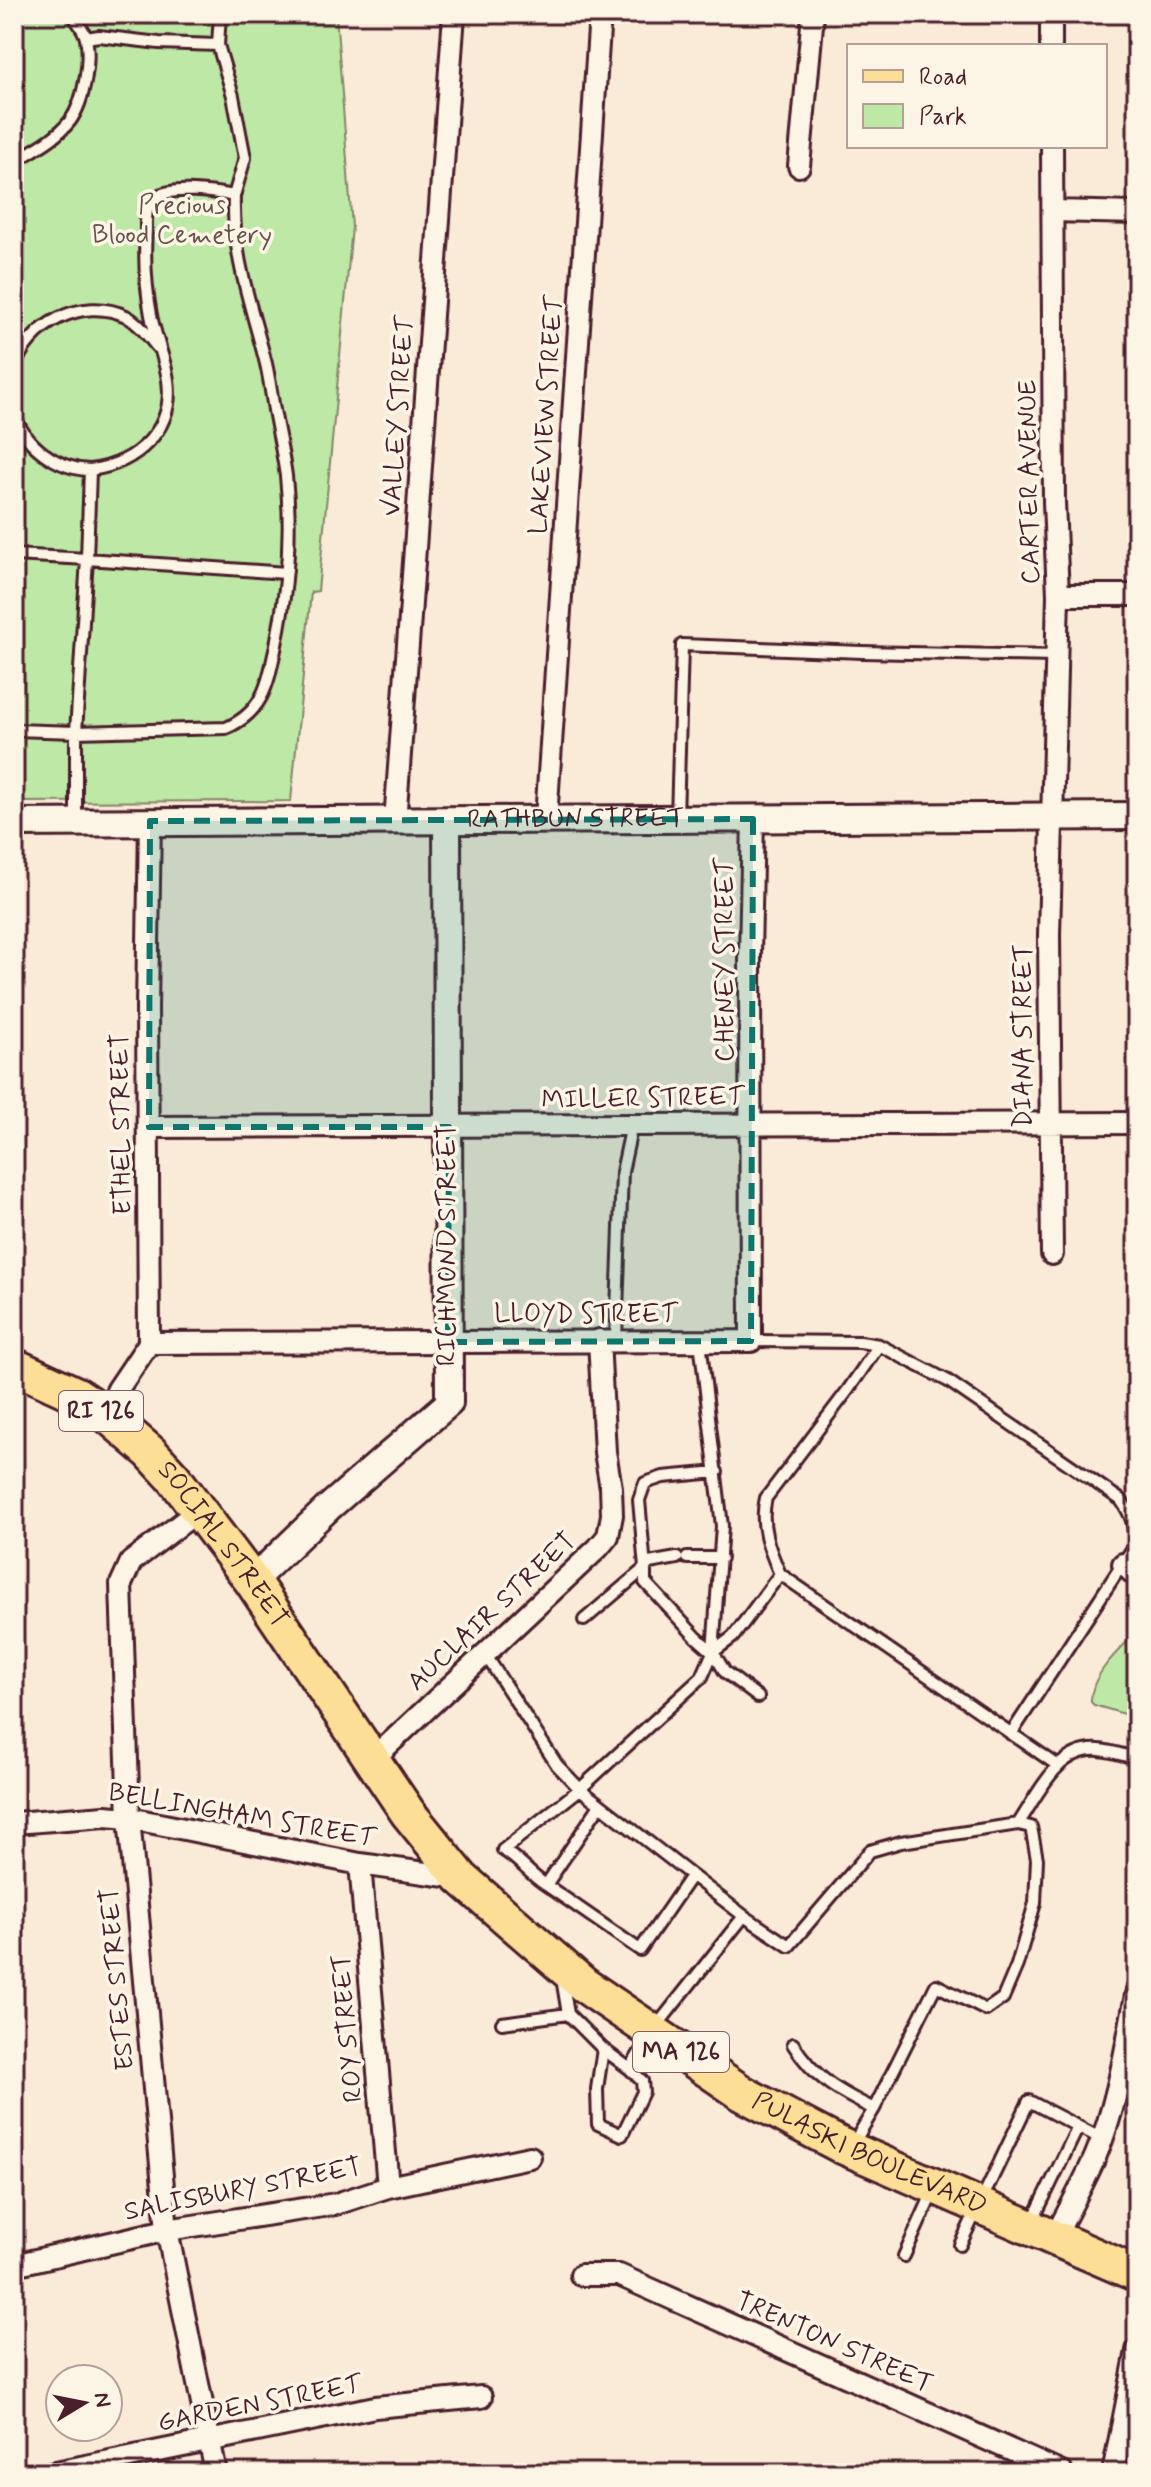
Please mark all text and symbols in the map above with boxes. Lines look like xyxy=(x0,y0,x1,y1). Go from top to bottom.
legend xyxy=(847,44,1107,148)
text: Road xyxy=(919,62,967,93)
text: Park xyxy=(919,102,967,133)
park label: Precious Blood Cemetery xyxy=(92,189,272,253)
street label: LAKEVIEW STREET xyxy=(522,293,572,536)
street label: VALLEY STREET xyxy=(375,313,423,517)
street label: CARTER AVENUE xyxy=(1011,379,1049,585)
street label: RATHBUN STREET xyxy=(467,802,685,837)
street label: CHENEY STREET xyxy=(709,857,743,1062)
street label: DIANA STREET xyxy=(1007,944,1041,1128)
street label: ETHEL STREET xyxy=(103,1033,141,1215)
street label: MILLER STREET xyxy=(541,1080,746,1118)
street label: RICHMOND STREET xyxy=(431,1124,465,1366)
street label: LLOYD STREET xyxy=(494,1298,679,1332)
road number: RI 126 xyxy=(59,1391,143,1431)
street label: SOCIAL STREET xyxy=(150,1454,296,1635)
street label: AUCLAIR STREET xyxy=(400,1525,584,1699)
street label: BELLINGHAM STREET xyxy=(106,1776,380,1856)
street label: ESTES STREET xyxy=(93,1886,143,2072)
street label: ROY STREET xyxy=(325,1952,371,2104)
road number: MA 126 xyxy=(633,2032,729,2072)
street label: PULASKI BOULEVARD xyxy=(746,2084,992,2224)
street label: SALISBURY STREET xyxy=(121,2150,365,2230)
street label: TRENTON STREET xyxy=(730,2284,938,2402)
north arrow xyxy=(44,2363,124,2443)
street label: GARDEN STREET xyxy=(155,2367,366,2440)
text: N xyxy=(87,2390,117,2410)

